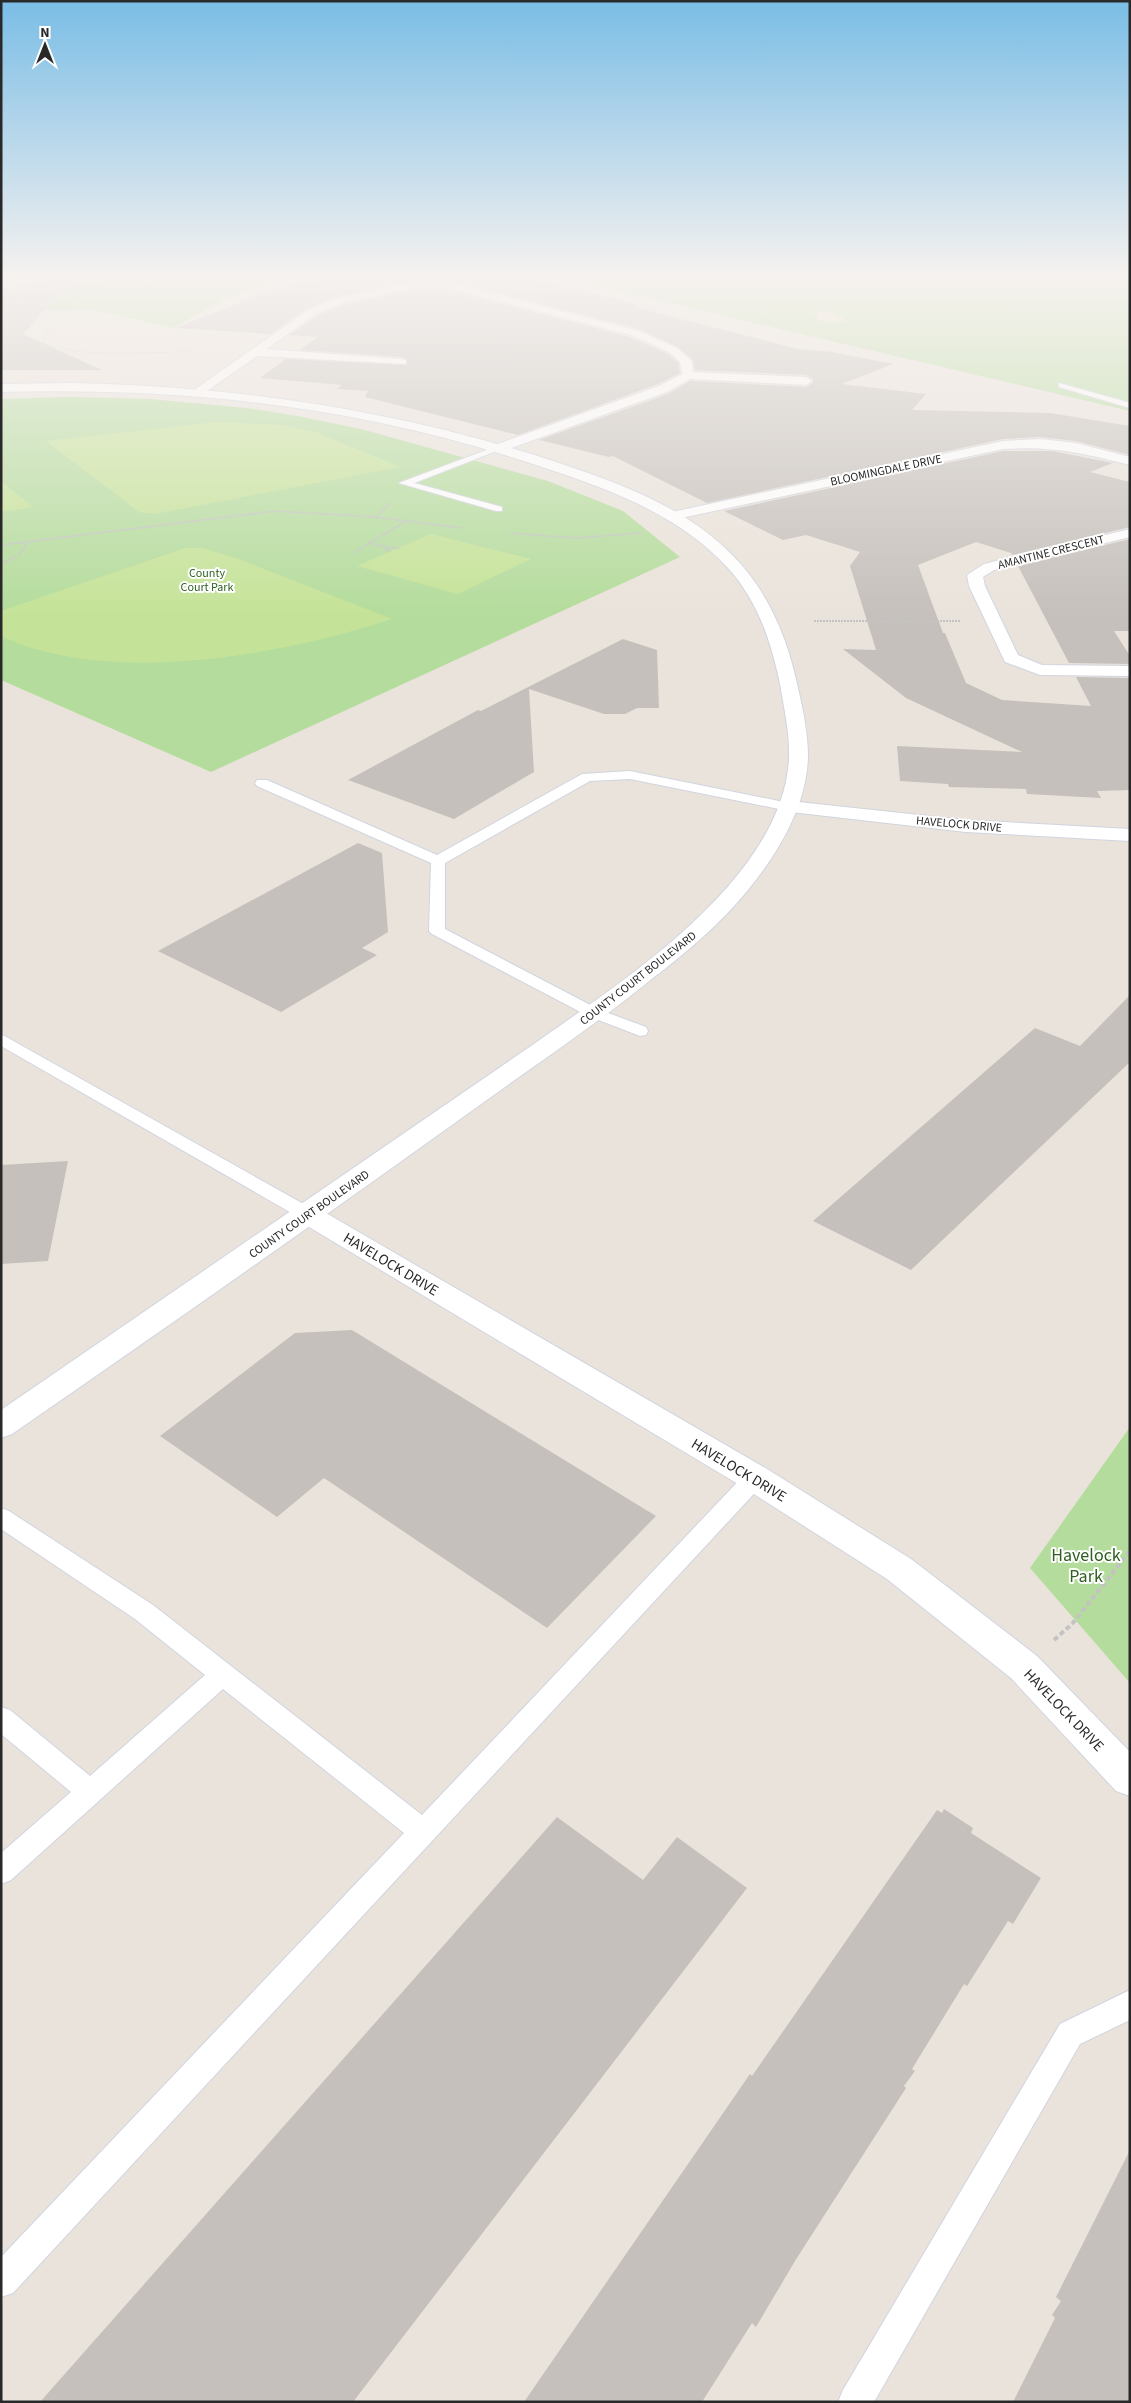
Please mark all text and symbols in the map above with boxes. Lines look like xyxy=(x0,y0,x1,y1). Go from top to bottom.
north arrow xyxy=(20,20,70,70)
text: N xyxy=(40,23,50,43)
street label: BLOOMINGDALE DRIVE xyxy=(829,450,944,491)
street label: AMANTINE CRESCENT xyxy=(996,531,1107,574)
park label: County Court Park xyxy=(181,565,234,596)
street label: HAVELOCK DRIVE xyxy=(915,812,1003,837)
street label: COUNTY COURT BOULEVARD xyxy=(576,927,700,1029)
street label: COUNTY COURT BOULEVARD xyxy=(246,1166,373,1263)
street label: HAVELOCK DRIVE xyxy=(339,1228,442,1301)
street label: HAVELOCK DRIVE xyxy=(687,1434,790,1507)
park label: Havelock Park xyxy=(1051,1543,1121,1589)
street label: HAVELOCK DRIVE xyxy=(1019,1664,1109,1756)

